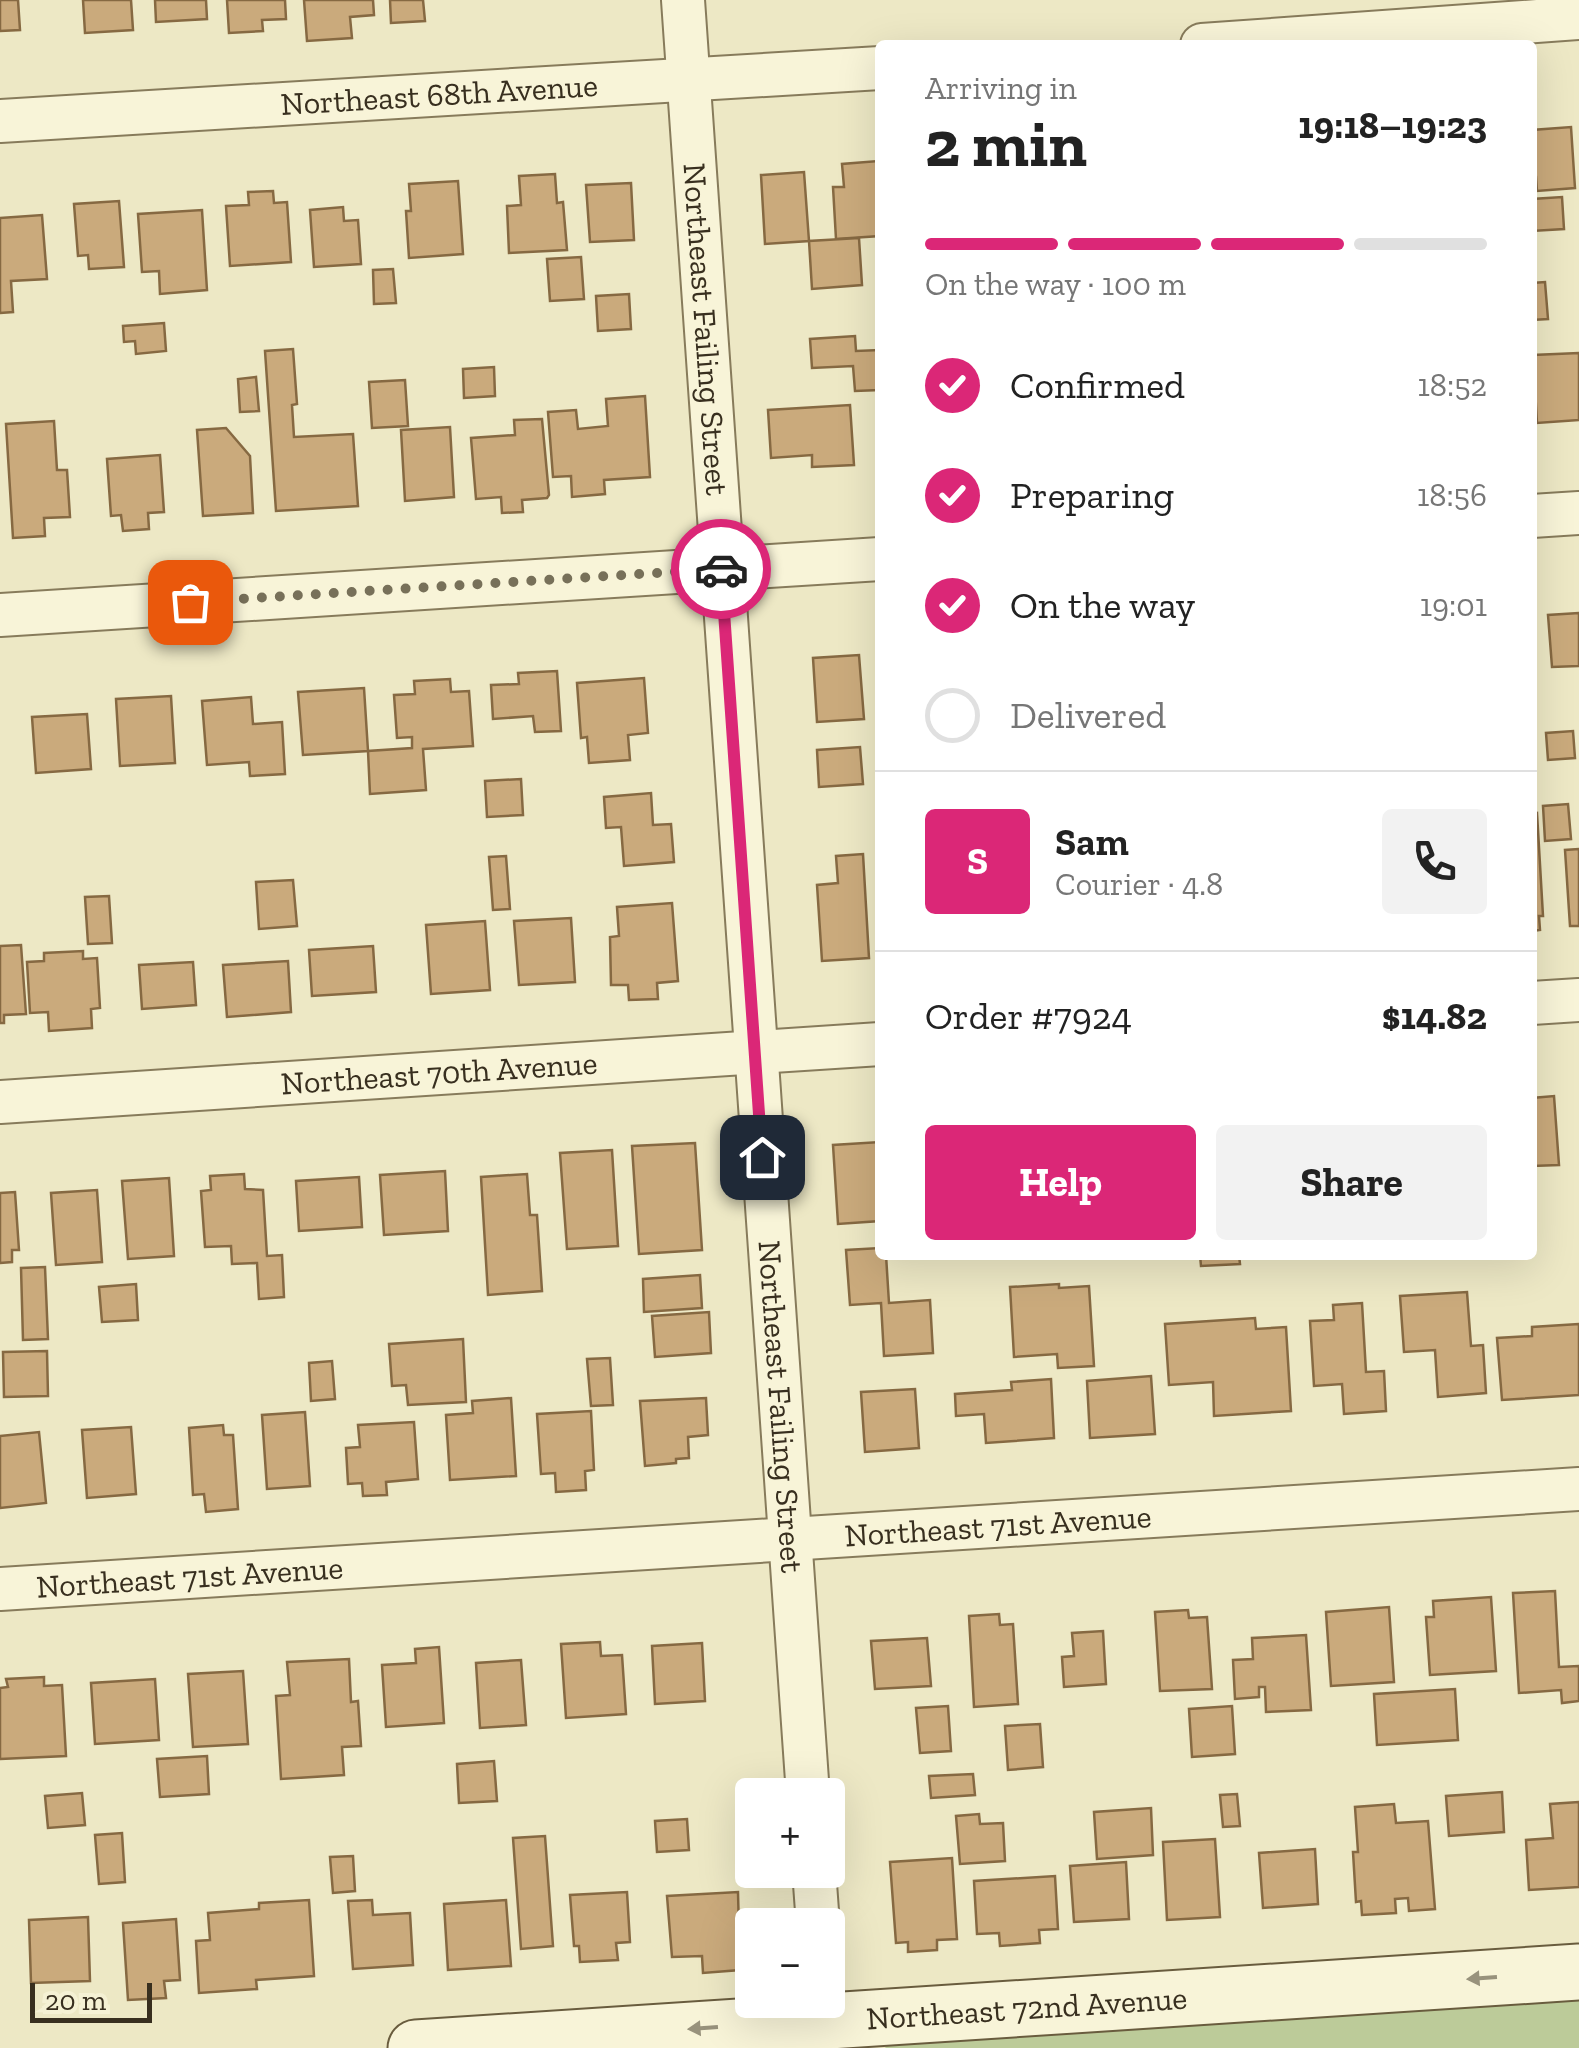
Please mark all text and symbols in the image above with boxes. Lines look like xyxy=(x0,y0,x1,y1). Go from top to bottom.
street label: Northeast 68th Avenue xyxy=(279,66,599,123)
text: Arriving in xyxy=(925,69,1077,107)
text: 19:18–19:23 xyxy=(1298,102,1487,148)
text: 2 min xyxy=(925,105,1087,183)
street label: Northeast Failing Street xyxy=(675,162,736,497)
text: On the way · 100 m xyxy=(925,265,1186,303)
icon: check xyxy=(925,358,980,413)
text: Confirmed xyxy=(1010,362,1185,408)
text: 18:52 xyxy=(1417,366,1487,404)
icon: check xyxy=(925,468,980,523)
text: Preparing xyxy=(1010,472,1174,518)
text: 18:56 xyxy=(1417,476,1487,514)
courier xyxy=(671,519,771,619)
icon: car xyxy=(694,542,749,597)
pin xyxy=(148,560,233,645)
icon: bag xyxy=(163,575,218,630)
icon: check xyxy=(925,578,980,633)
text: On the way xyxy=(1010,582,1195,628)
text: 19:01 xyxy=(1420,586,1487,624)
text: Delivered xyxy=(1010,692,1166,738)
button: phone xyxy=(1382,809,1487,914)
text: Sam xyxy=(1055,819,1129,865)
text: S xyxy=(967,838,988,884)
text: Courier · 4.8 xyxy=(1055,865,1223,903)
text: Order #7924 xyxy=(925,993,1132,1039)
text: $14.82 xyxy=(1382,993,1487,1039)
street label: Northeast 70th Avenue xyxy=(280,1044,598,1102)
pin xyxy=(720,1115,805,1200)
button: Help xyxy=(925,1125,1196,1240)
button: Share xyxy=(1216,1125,1487,1240)
icon: home xyxy=(735,1130,790,1185)
street label: Northeast Failing Street xyxy=(750,1239,811,1574)
street label: Northeast 71st Avenue xyxy=(843,1497,1153,1554)
street label: Northeast 71st Avenue xyxy=(35,1548,344,1606)
map controls xyxy=(735,1778,845,2018)
button: + xyxy=(735,1778,845,1888)
button: − xyxy=(735,1908,845,2018)
one-way arrow xyxy=(1465,1970,1497,1986)
scale bar xyxy=(30,1978,152,2022)
street label: Northeast 72nd Avenue xyxy=(865,1979,1188,2038)
text: 20 m xyxy=(45,1984,106,2017)
one-way arrow xyxy=(687,2020,719,2036)

